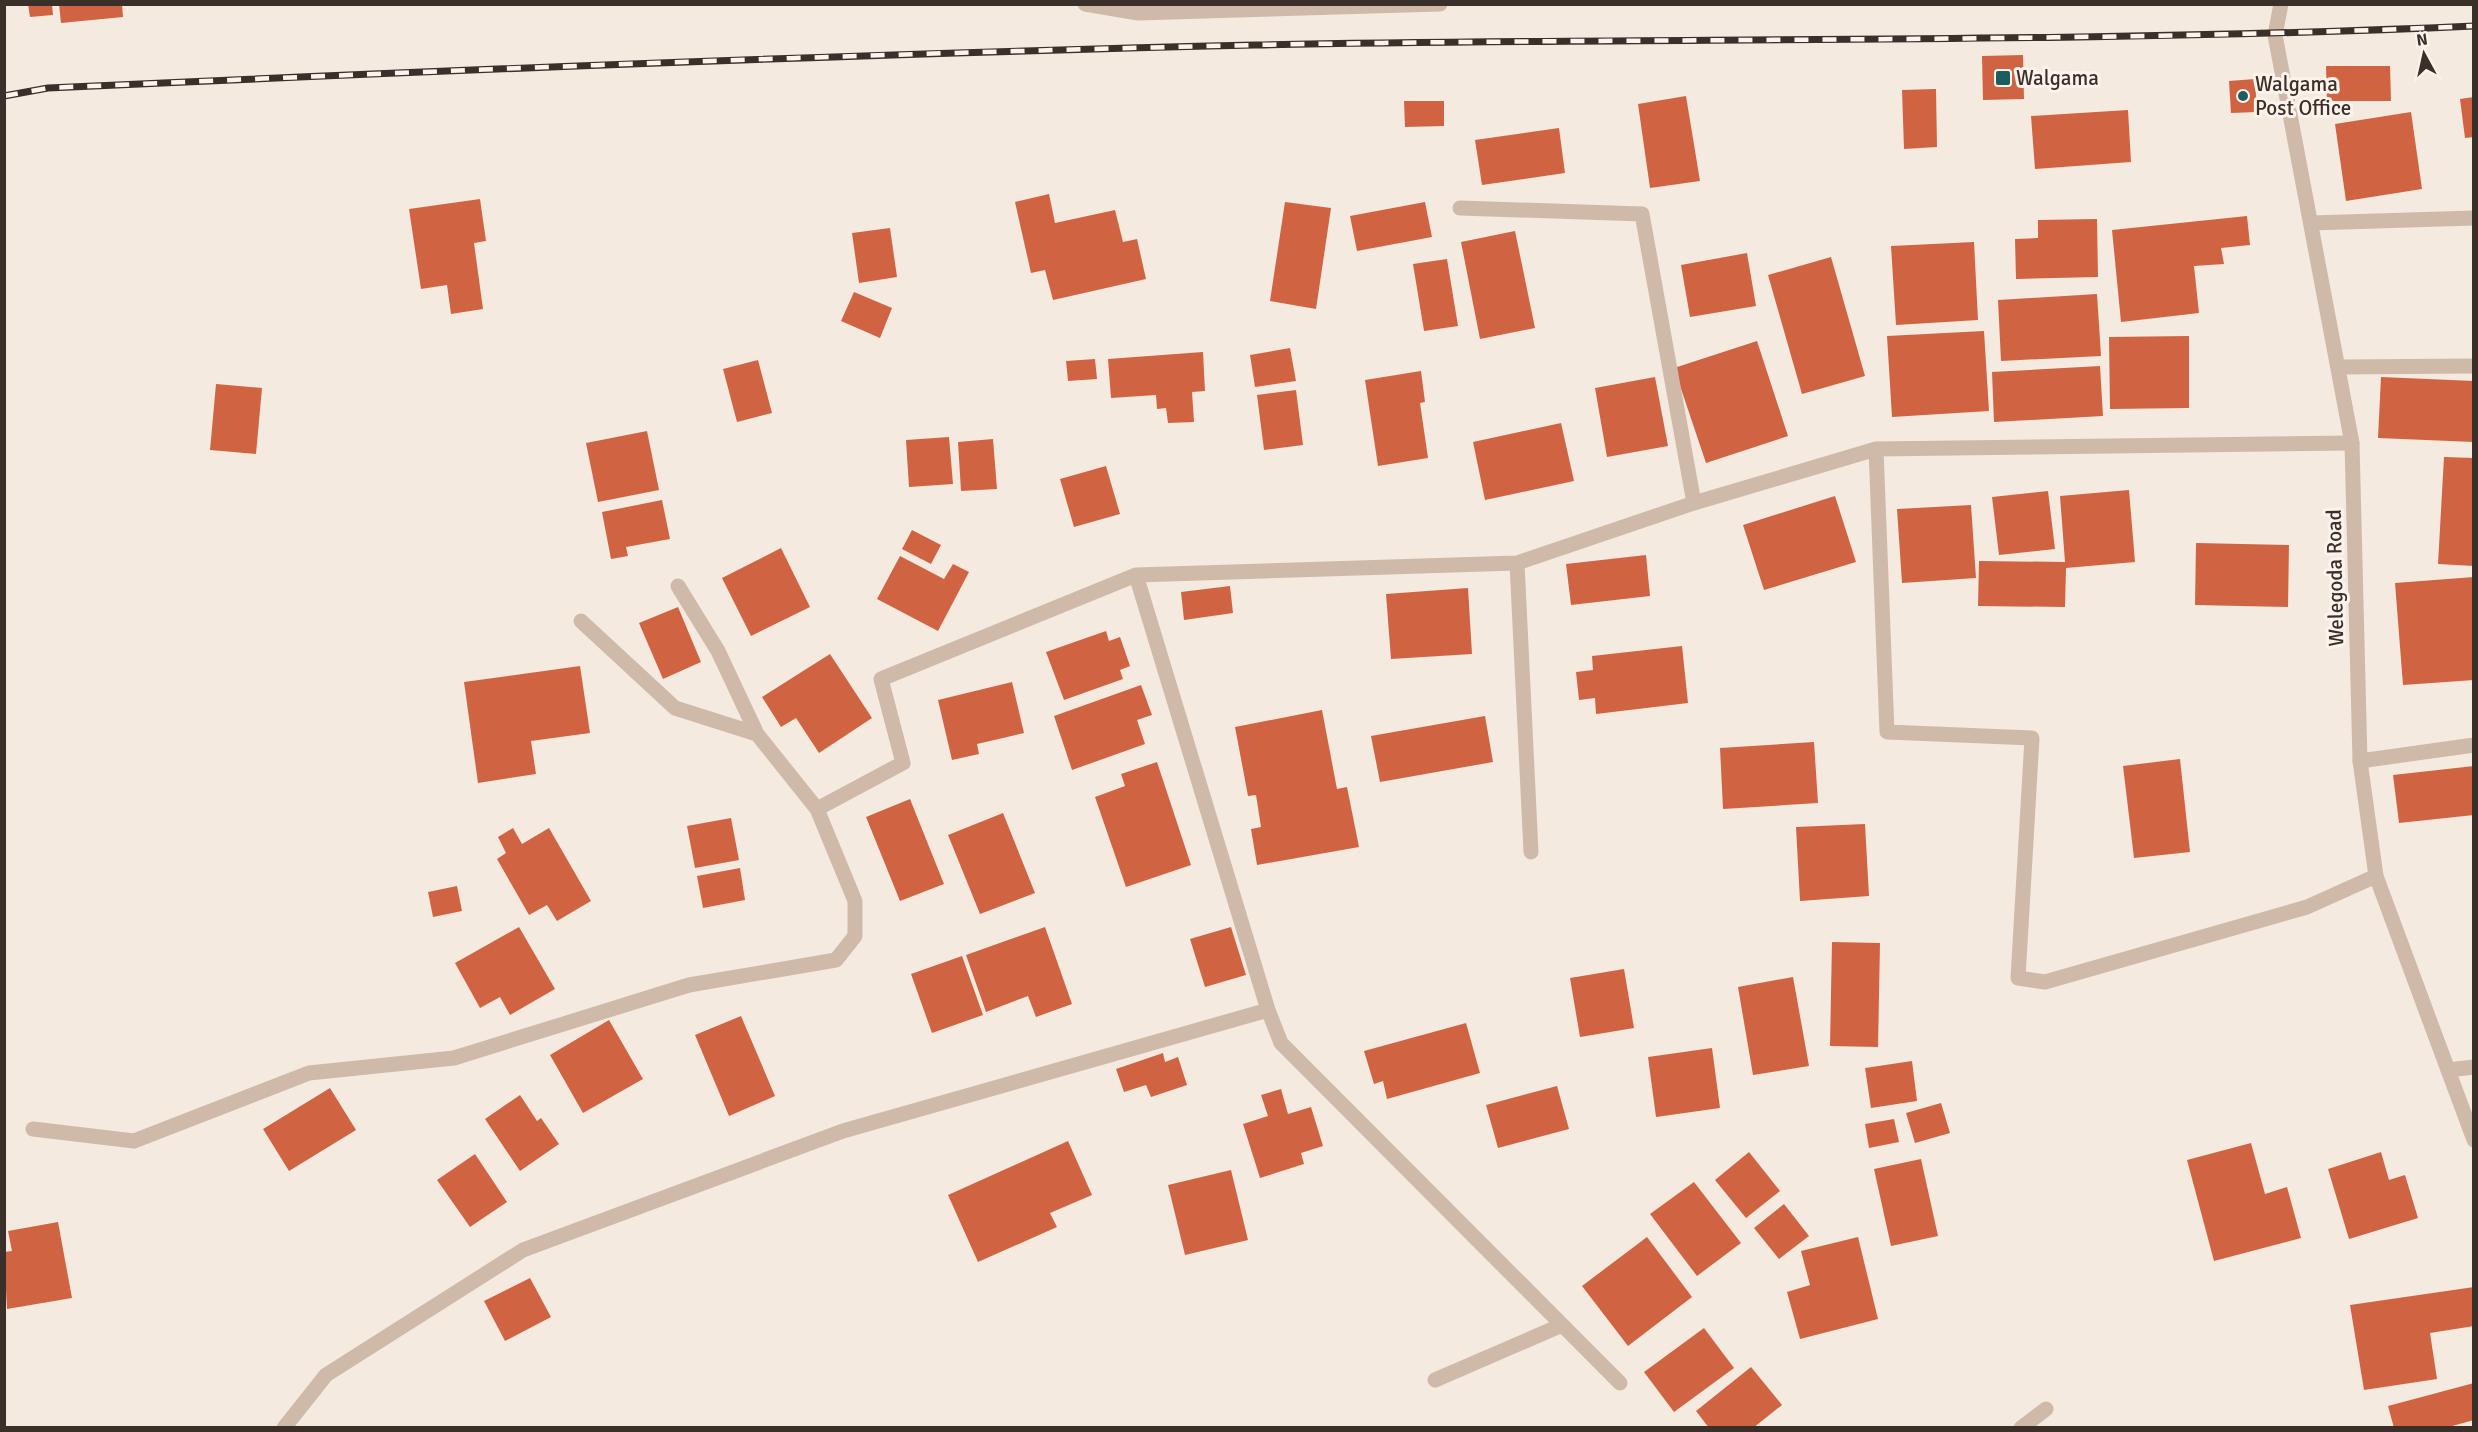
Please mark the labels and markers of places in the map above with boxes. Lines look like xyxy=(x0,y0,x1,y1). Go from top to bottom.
place label: Walgama xyxy=(2016,65,2099,91)
marker: Walgama xyxy=(1994,69,2012,87)
place label: Walgama Post Office xyxy=(2255,71,2351,121)
marker: Walgama Post Office xyxy=(2236,89,2250,103)

